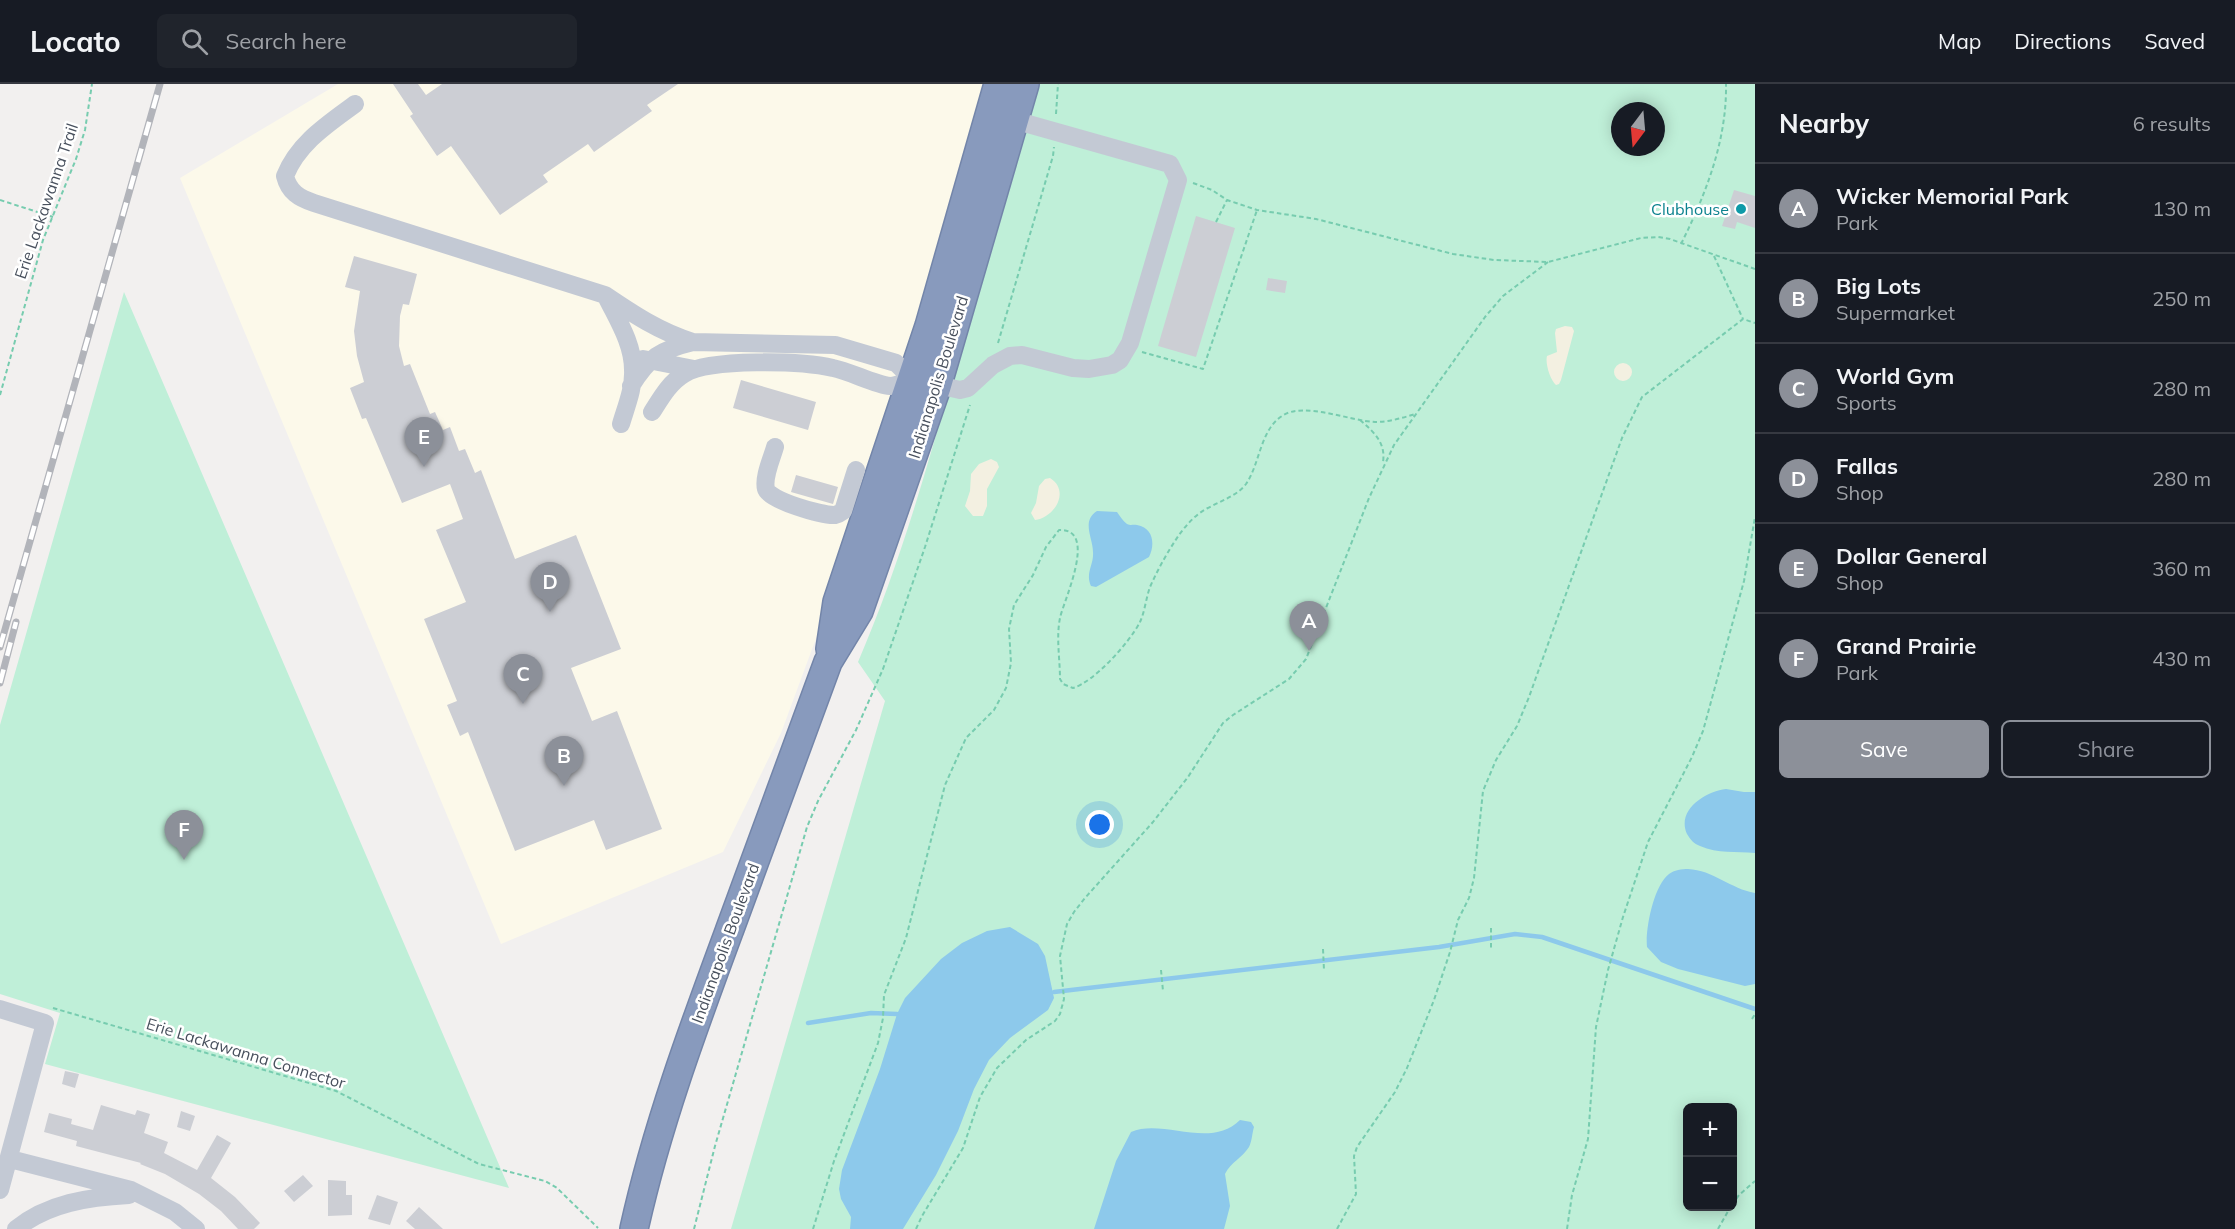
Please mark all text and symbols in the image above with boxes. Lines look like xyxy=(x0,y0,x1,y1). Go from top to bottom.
search box xyxy=(157,14,577,68)
text: Locato xyxy=(30,24,121,59)
icon: search xyxy=(178,25,211,58)
text: Search here xyxy=(226,27,346,55)
text: Map xyxy=(1938,28,1981,54)
text: Directions xyxy=(2014,28,2111,54)
text: Saved xyxy=(2144,28,2205,54)
north arrow xyxy=(1611,102,1665,156)
text: Nearby xyxy=(1779,107,1869,140)
text: 6 results xyxy=(2133,111,2211,136)
street label: Erie Lackawanna Trail xyxy=(10,121,82,281)
text: Wicker Memorial Park xyxy=(1836,182,2069,210)
text: A xyxy=(1791,196,1806,221)
text: 130 m xyxy=(2152,196,2211,221)
place label: Clubhouse xyxy=(1651,199,1729,219)
marker: Clubhouse xyxy=(1734,202,1748,216)
text: Park xyxy=(1836,210,1878,235)
text: Big Lots xyxy=(1836,272,1921,300)
text: B xyxy=(1792,286,1805,311)
text: 250 m xyxy=(2152,286,2211,311)
street label: Indianapolis Boulevard xyxy=(904,293,972,461)
text: Supermarket xyxy=(1836,300,1955,325)
text: World Gym xyxy=(1836,362,1954,390)
text: C xyxy=(1792,376,1805,401)
text: 280 m xyxy=(2152,376,2211,401)
text: Sports xyxy=(1836,390,1897,415)
pin: E xyxy=(404,418,444,467)
text: Fallas xyxy=(1836,452,1898,480)
text: D xyxy=(1791,466,1806,491)
text: 280 m xyxy=(2152,466,2211,491)
text: Shop xyxy=(1836,480,1884,505)
text: Dollar General xyxy=(1836,542,1987,570)
text: E xyxy=(1793,556,1804,581)
text: 360 m xyxy=(2152,556,2211,581)
pin: D xyxy=(530,562,570,612)
text: Shop xyxy=(1836,570,1884,595)
pin: A xyxy=(1290,602,1328,651)
text: Grand Prairie xyxy=(1836,632,1976,660)
text: F xyxy=(1793,646,1804,671)
text: 430 m xyxy=(2152,646,2211,671)
pin: C xyxy=(504,654,542,704)
text: Park xyxy=(1836,660,1878,685)
button: Save xyxy=(1779,720,1989,778)
button: Share xyxy=(2001,720,2211,778)
pin: B xyxy=(544,736,584,786)
pin: F xyxy=(164,810,204,860)
your location xyxy=(1085,810,1114,839)
street label: Indianapolis Boulevard xyxy=(687,860,763,1026)
street label: Erie Lackawanna Connector xyxy=(144,1013,348,1093)
map controls xyxy=(1683,1103,1737,1211)
button: + xyxy=(1683,1103,1737,1157)
button: − xyxy=(1683,1157,1737,1211)

